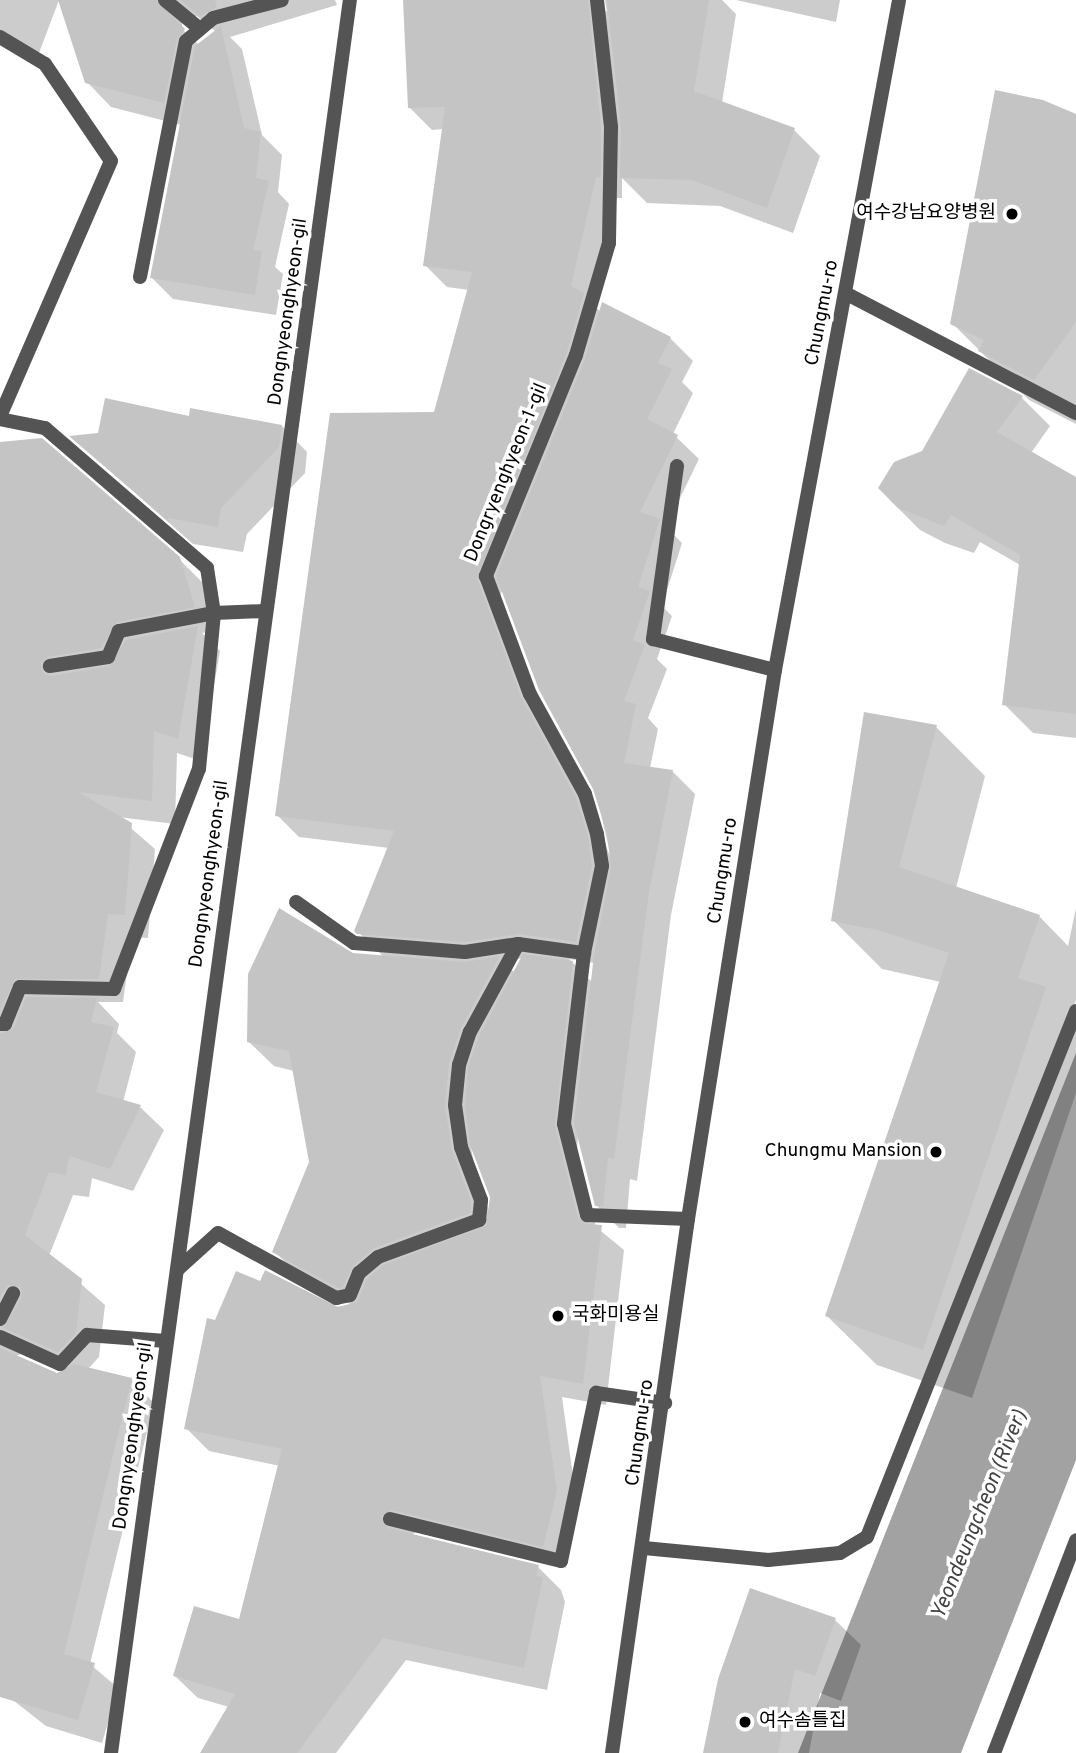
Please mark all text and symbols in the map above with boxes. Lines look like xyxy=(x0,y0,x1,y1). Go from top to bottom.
place label: 여수강남요양병원 xyxy=(856,203,996,225)
marker: 여수강남요양병원 xyxy=(1002,204,1022,224)
street label: Dongnyeonghyeon-gil xyxy=(265,217,313,407)
street label: Chungmu-ro xyxy=(802,258,844,368)
street label: Dongryenghyeon-1-gil xyxy=(461,380,553,566)
street label: Dongnyeonghyeon-gil xyxy=(186,779,234,969)
street label: Chungmu-ro xyxy=(704,816,744,926)
place label: Chungmu Mansion xyxy=(765,1141,922,1163)
marker: Chungmu Mansion xyxy=(928,1144,944,1160)
place label: 국화미용실 xyxy=(572,1305,659,1327)
marker: 국화미용실 xyxy=(550,1308,566,1324)
street label: Dongnyeonghyeon-gil xyxy=(110,1341,158,1531)
street label: Chungmu-ro xyxy=(622,1378,660,1488)
water label: Yeondeungcheon (River) xyxy=(927,1407,1033,1623)
place label: 여수솜틀집 xyxy=(759,1711,846,1733)
marker: 여수솜틀집 xyxy=(737,1714,753,1730)

